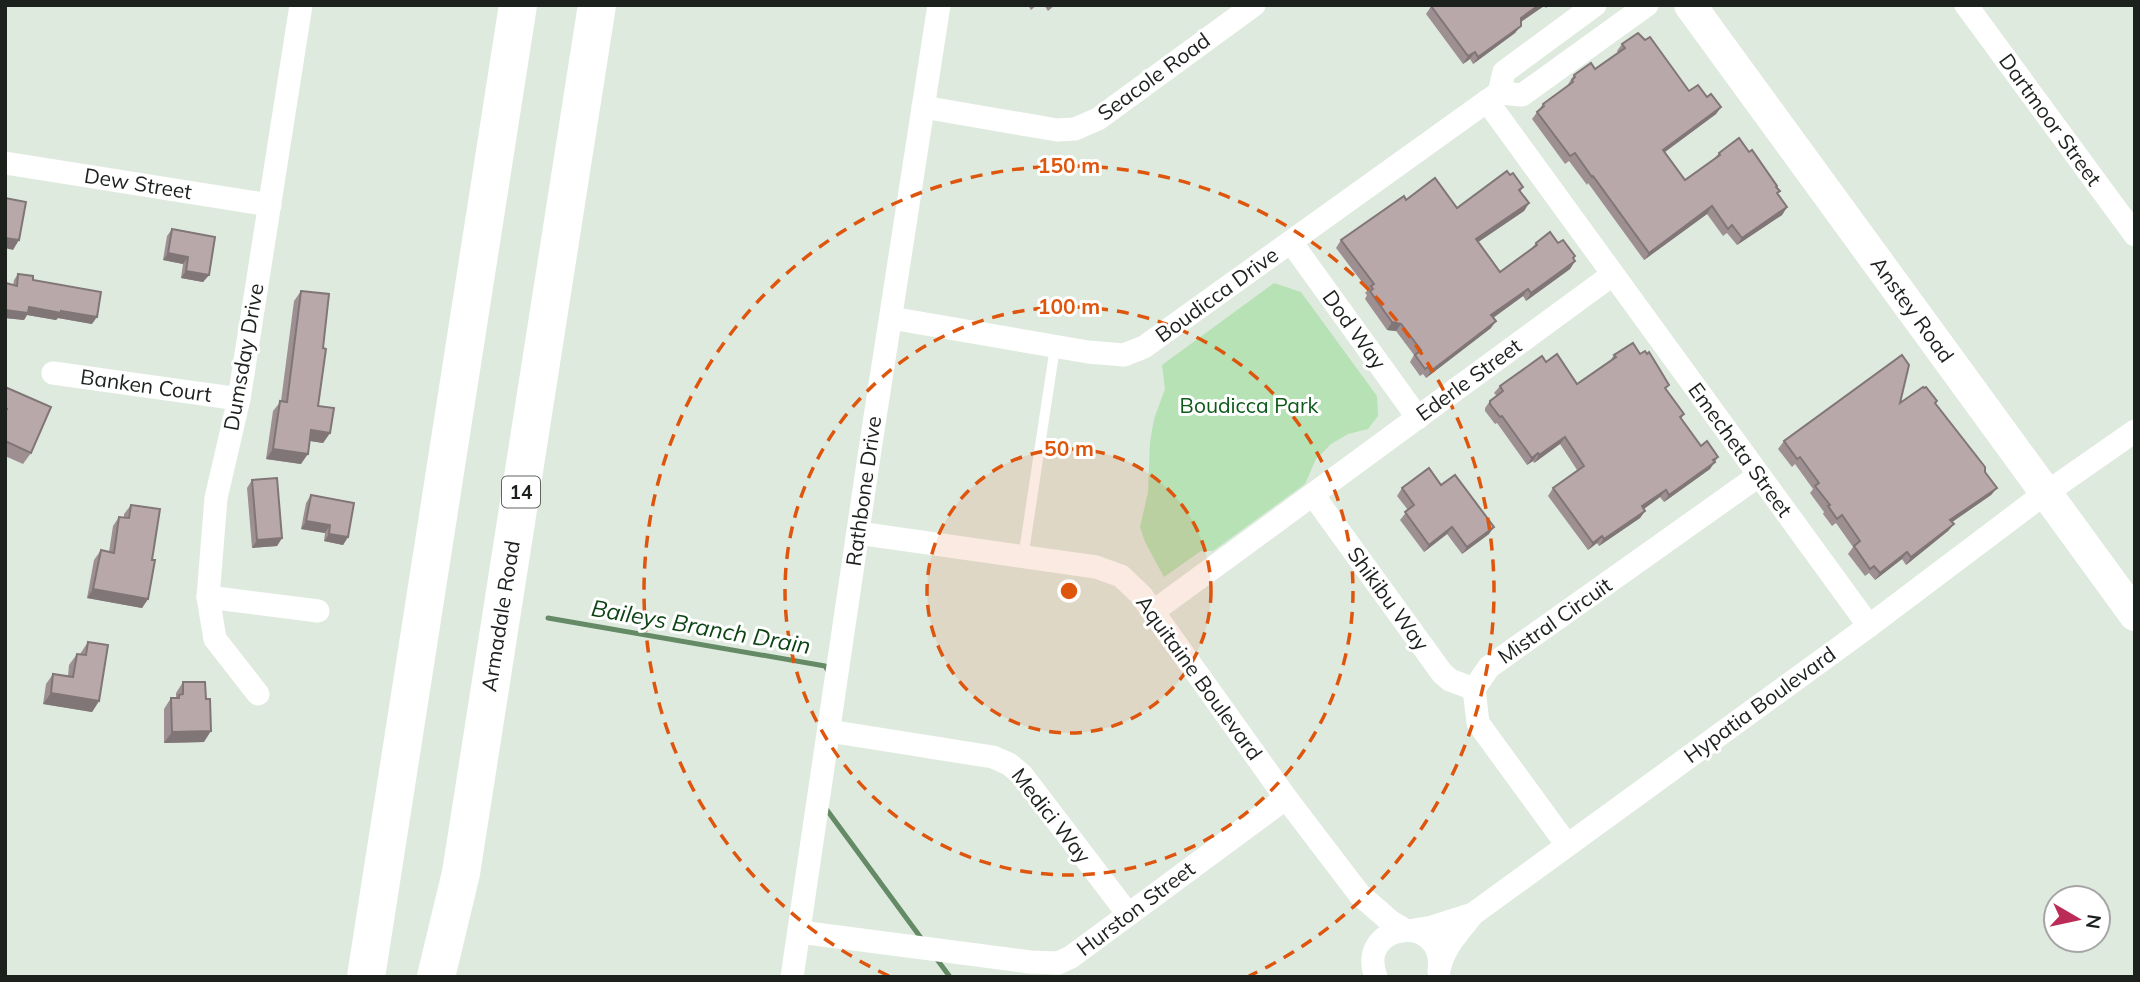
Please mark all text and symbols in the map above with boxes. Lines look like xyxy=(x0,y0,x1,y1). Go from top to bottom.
street label: Seacole Road xyxy=(1092,27,1215,126)
street label: Dartmoor Street xyxy=(1994,48,2108,191)
text: 150 m xyxy=(1038,152,1100,178)
street label: Dew Street xyxy=(82,162,194,204)
street label: Boudicca Drive xyxy=(1150,241,1283,347)
street label: Anstey Road xyxy=(1866,251,1960,367)
street label: Dumsday Drive xyxy=(217,281,269,433)
street label: Dod Way xyxy=(1317,285,1392,374)
text: 100 m xyxy=(1038,293,1100,319)
street label: Ederle Street xyxy=(1411,332,1526,426)
street label: Banken Court xyxy=(79,363,213,407)
street label: Emecheta Street xyxy=(1683,377,1798,522)
park label: Boudicca Park xyxy=(1180,392,1319,418)
street label: Rathbone Drive xyxy=(840,414,886,568)
text: 50 m xyxy=(1044,435,1094,461)
road number: 14 xyxy=(502,477,540,508)
street label: Armadale Road xyxy=(475,538,525,693)
street label: Shikibu Way xyxy=(1342,541,1435,655)
street label: Mistral Circuit xyxy=(1493,571,1616,669)
centre of rings xyxy=(1057,579,1081,603)
street label: Aquitaine Boulevard xyxy=(1131,590,1268,765)
water label: Baileys Branch Drain xyxy=(589,593,813,660)
street label: Hypatia Boulevard xyxy=(1678,640,1840,768)
street label: Medici Way xyxy=(1007,763,1097,868)
street label: Hurston Street xyxy=(1071,855,1200,961)
north arrow xyxy=(2042,884,2112,954)
text: N xyxy=(2081,913,2107,931)

